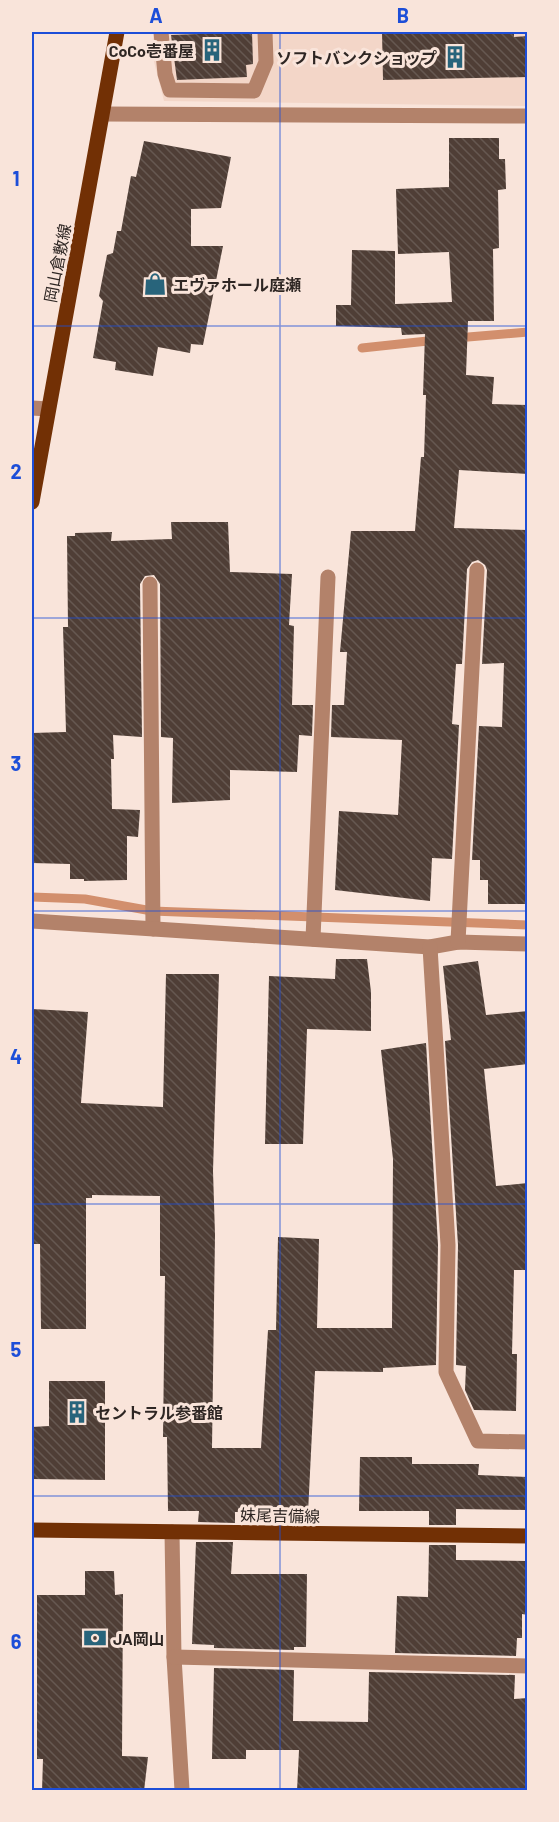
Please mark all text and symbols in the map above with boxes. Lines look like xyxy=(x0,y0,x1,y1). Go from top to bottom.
text: A xyxy=(149,3,163,27)
text: B xyxy=(397,3,409,27)
building icon: CoCo壱番屋 xyxy=(199,37,225,63)
place label: CoCo壱番屋 xyxy=(109,41,194,60)
building icon: ソフトバンクショップ xyxy=(442,44,468,70)
place label: ソフトバンクショップ xyxy=(276,48,437,67)
text: 1 xyxy=(12,166,20,190)
street label: 岡山倉敷線 xyxy=(40,222,74,304)
shop icon: エヴァホール庭瀬 xyxy=(142,271,168,297)
place label: エヴァホール庭瀬 xyxy=(173,275,301,294)
text: 2 xyxy=(10,459,22,483)
text: 3 xyxy=(11,751,21,775)
text: 4 xyxy=(10,1044,22,1068)
text: 5 xyxy=(11,1337,22,1361)
building icon: セントラル参番館 xyxy=(64,1399,90,1425)
place label: セントラル参番館 xyxy=(95,1403,223,1422)
street label: 妹尾吉備線 xyxy=(240,1505,320,1525)
bank icon: JA岡山 xyxy=(82,1625,108,1651)
text: 6 xyxy=(11,1629,22,1653)
place label: JA岡山 xyxy=(113,1629,165,1648)

